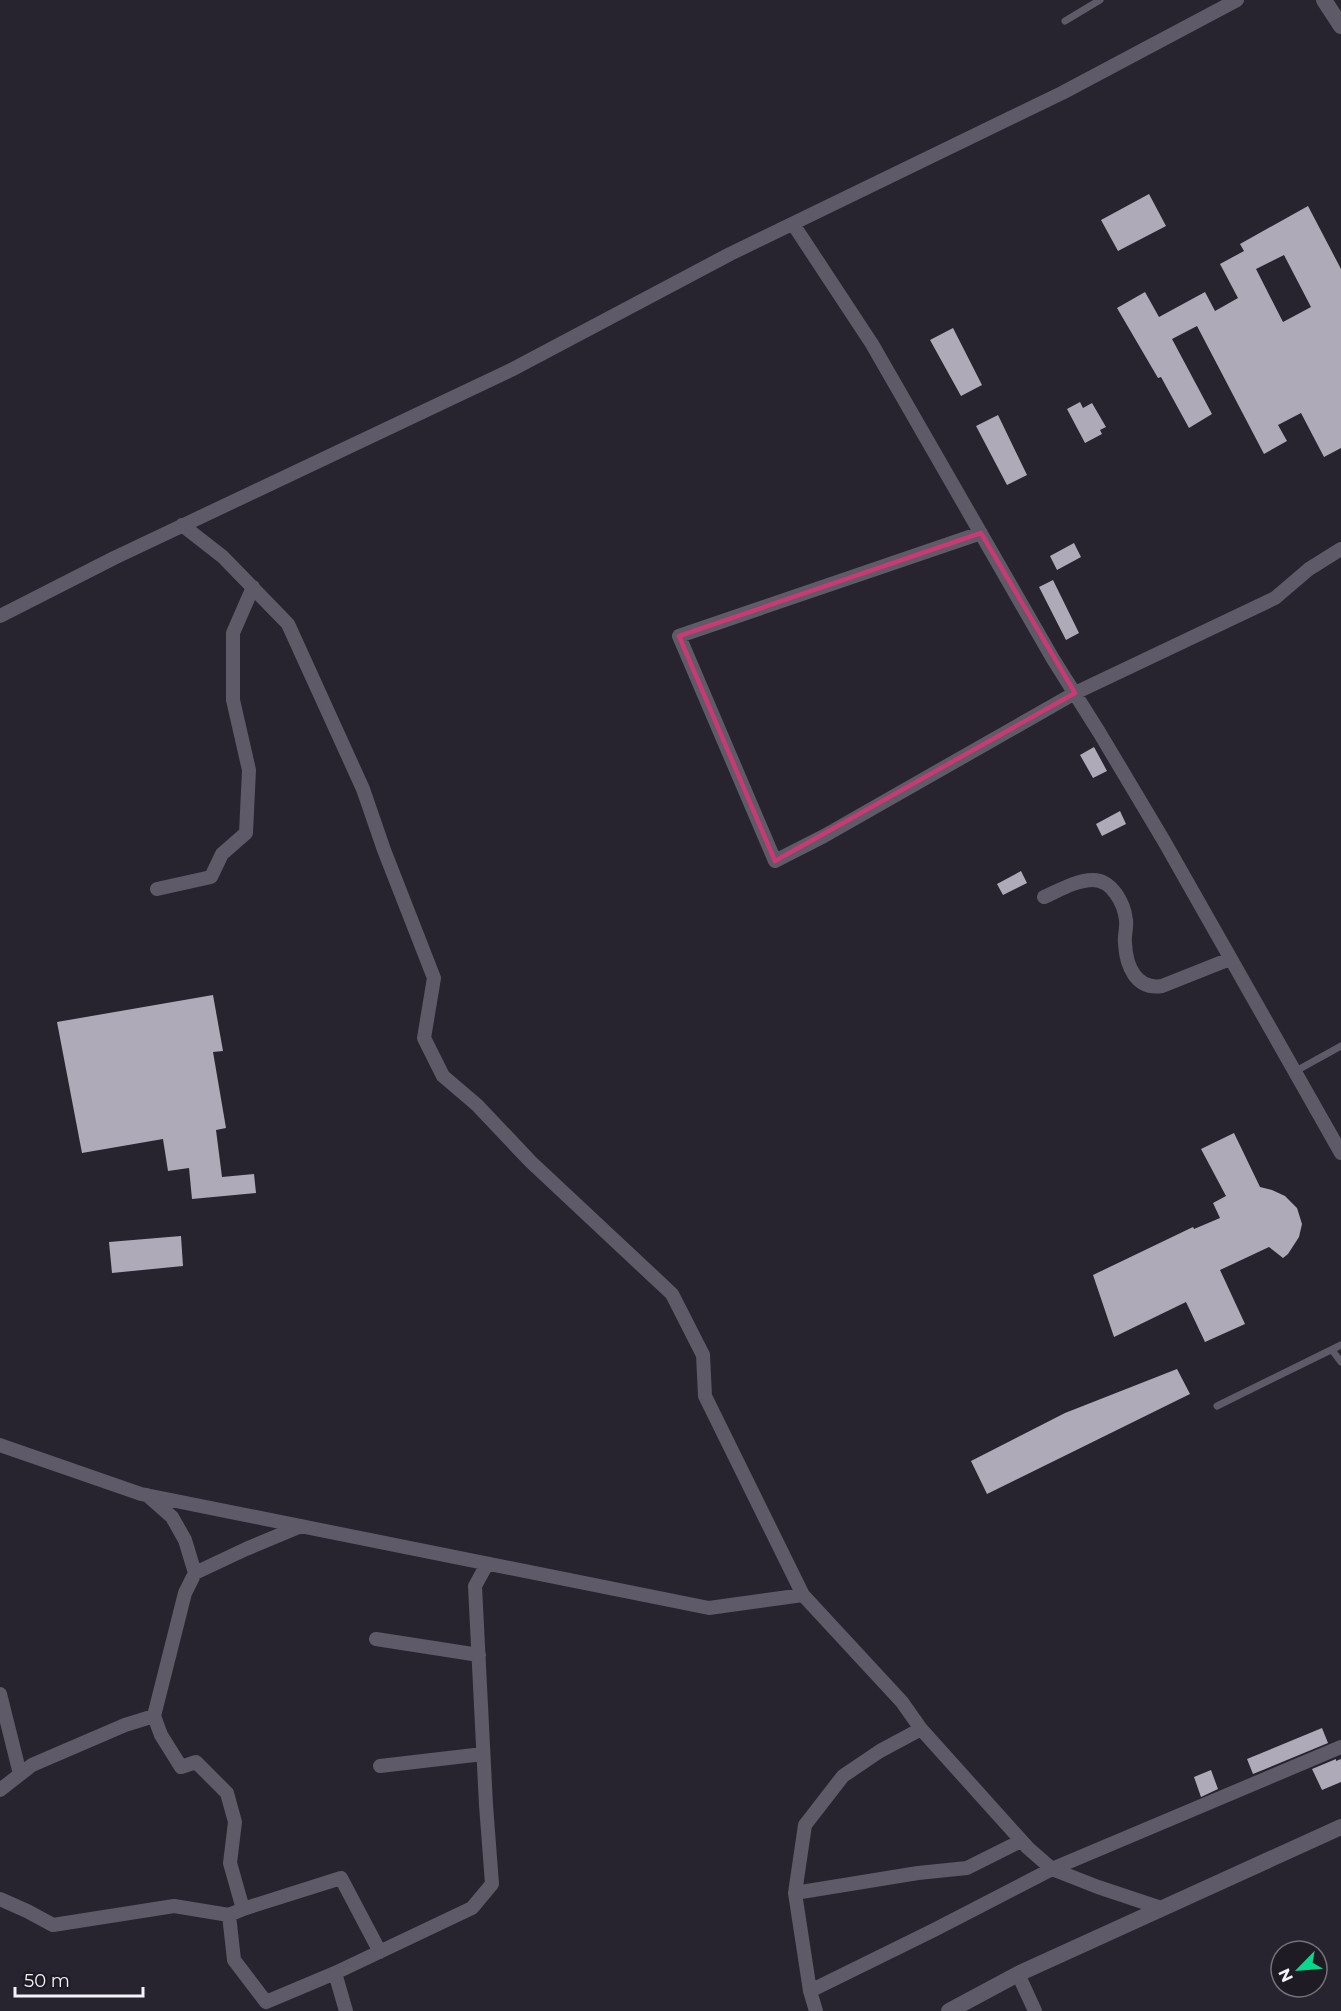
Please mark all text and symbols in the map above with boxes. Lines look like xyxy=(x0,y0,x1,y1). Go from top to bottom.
north arrow xyxy=(1269,1939,1329,1999)
scale bar xyxy=(15,1960,142,1998)
text: N xyxy=(1275,1965,1297,1985)
text: 50 m xyxy=(24,1970,70,1992)

